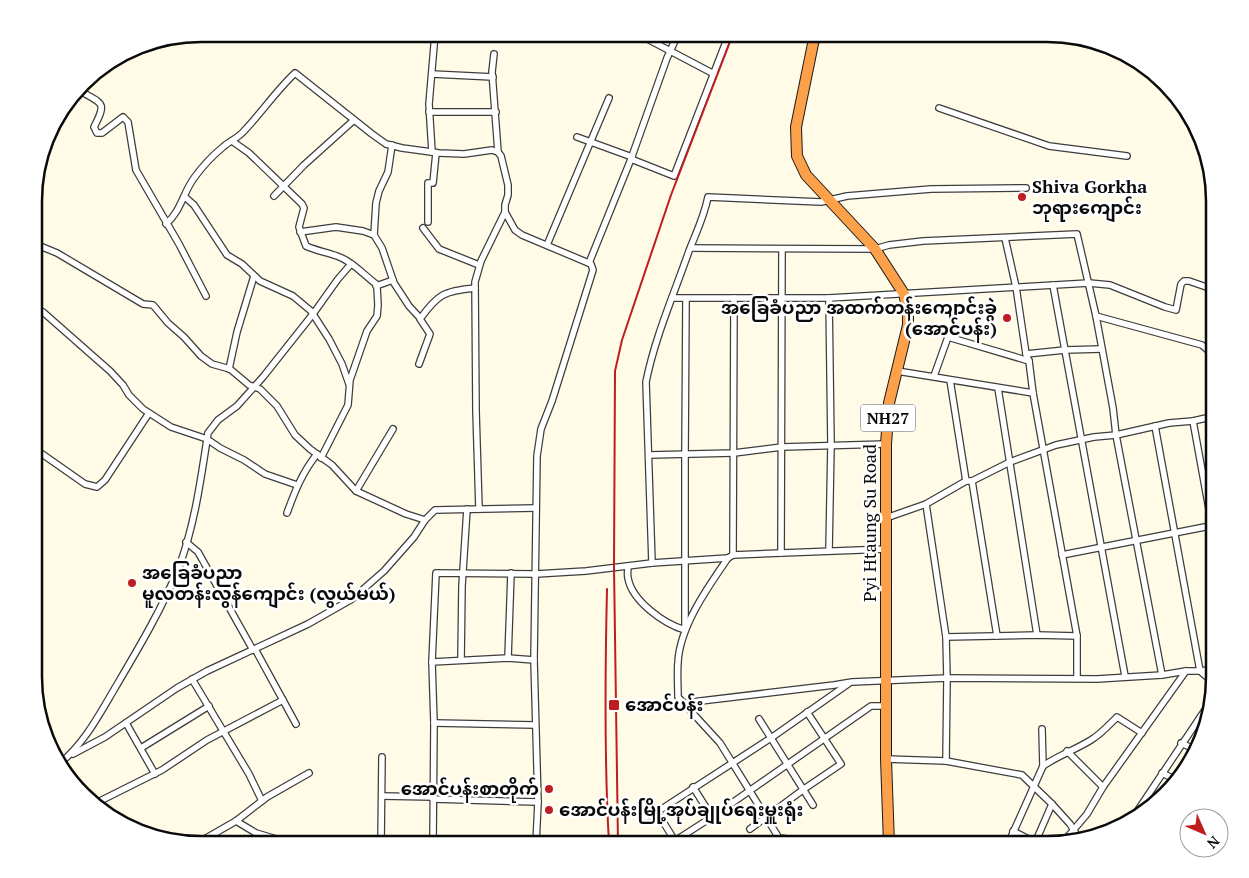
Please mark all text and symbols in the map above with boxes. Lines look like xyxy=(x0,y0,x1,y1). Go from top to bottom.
place label: Shiva Gorkha ဘုရားကျောင်း xyxy=(1032,174,1147,223)
marker: Shiva Gorkha ဘုရားကျောင်း xyxy=(1016,191,1028,203)
place label: အခြေခံပညာ အထက်တန်းကျောင်းခွဲ (အောင်ပန်း) xyxy=(721,295,997,343)
marker: အခြေခံပညာ အထက်တန်းကျောင်းခွဲ (အောင်ပန်း) xyxy=(1001,312,1013,324)
road number: NH27 xyxy=(860,404,916,432)
street label: Pyi Htaung Su Road xyxy=(857,444,881,602)
place label: အခြေခံပညာ မူလတန်းလွန်ကျောင်း (လွယ်မယ်) xyxy=(142,560,395,609)
marker: အခြေခံပညာ မူလတန်းလွန်ကျောင်း (လွယ်မယ်) xyxy=(126,577,138,589)
place label: အောင်ပန်း xyxy=(625,692,703,719)
marker: အောင်ပန်း xyxy=(607,698,621,712)
place label: အောင်ပန်းစာတိုက် xyxy=(401,776,539,803)
marker: အောင်ပန်းစာတိုက် xyxy=(543,783,555,795)
place label: အောင်ပန်းမြို့အုပ်ချုပ်ရေးမှူးရုံး xyxy=(559,797,803,825)
marker: အောင်ပန်းမြို့အုပ်ချုပ်ရေးမှူးရုံး xyxy=(543,804,555,816)
north arrow xyxy=(1179,808,1229,858)
text: N xyxy=(1203,832,1224,853)

